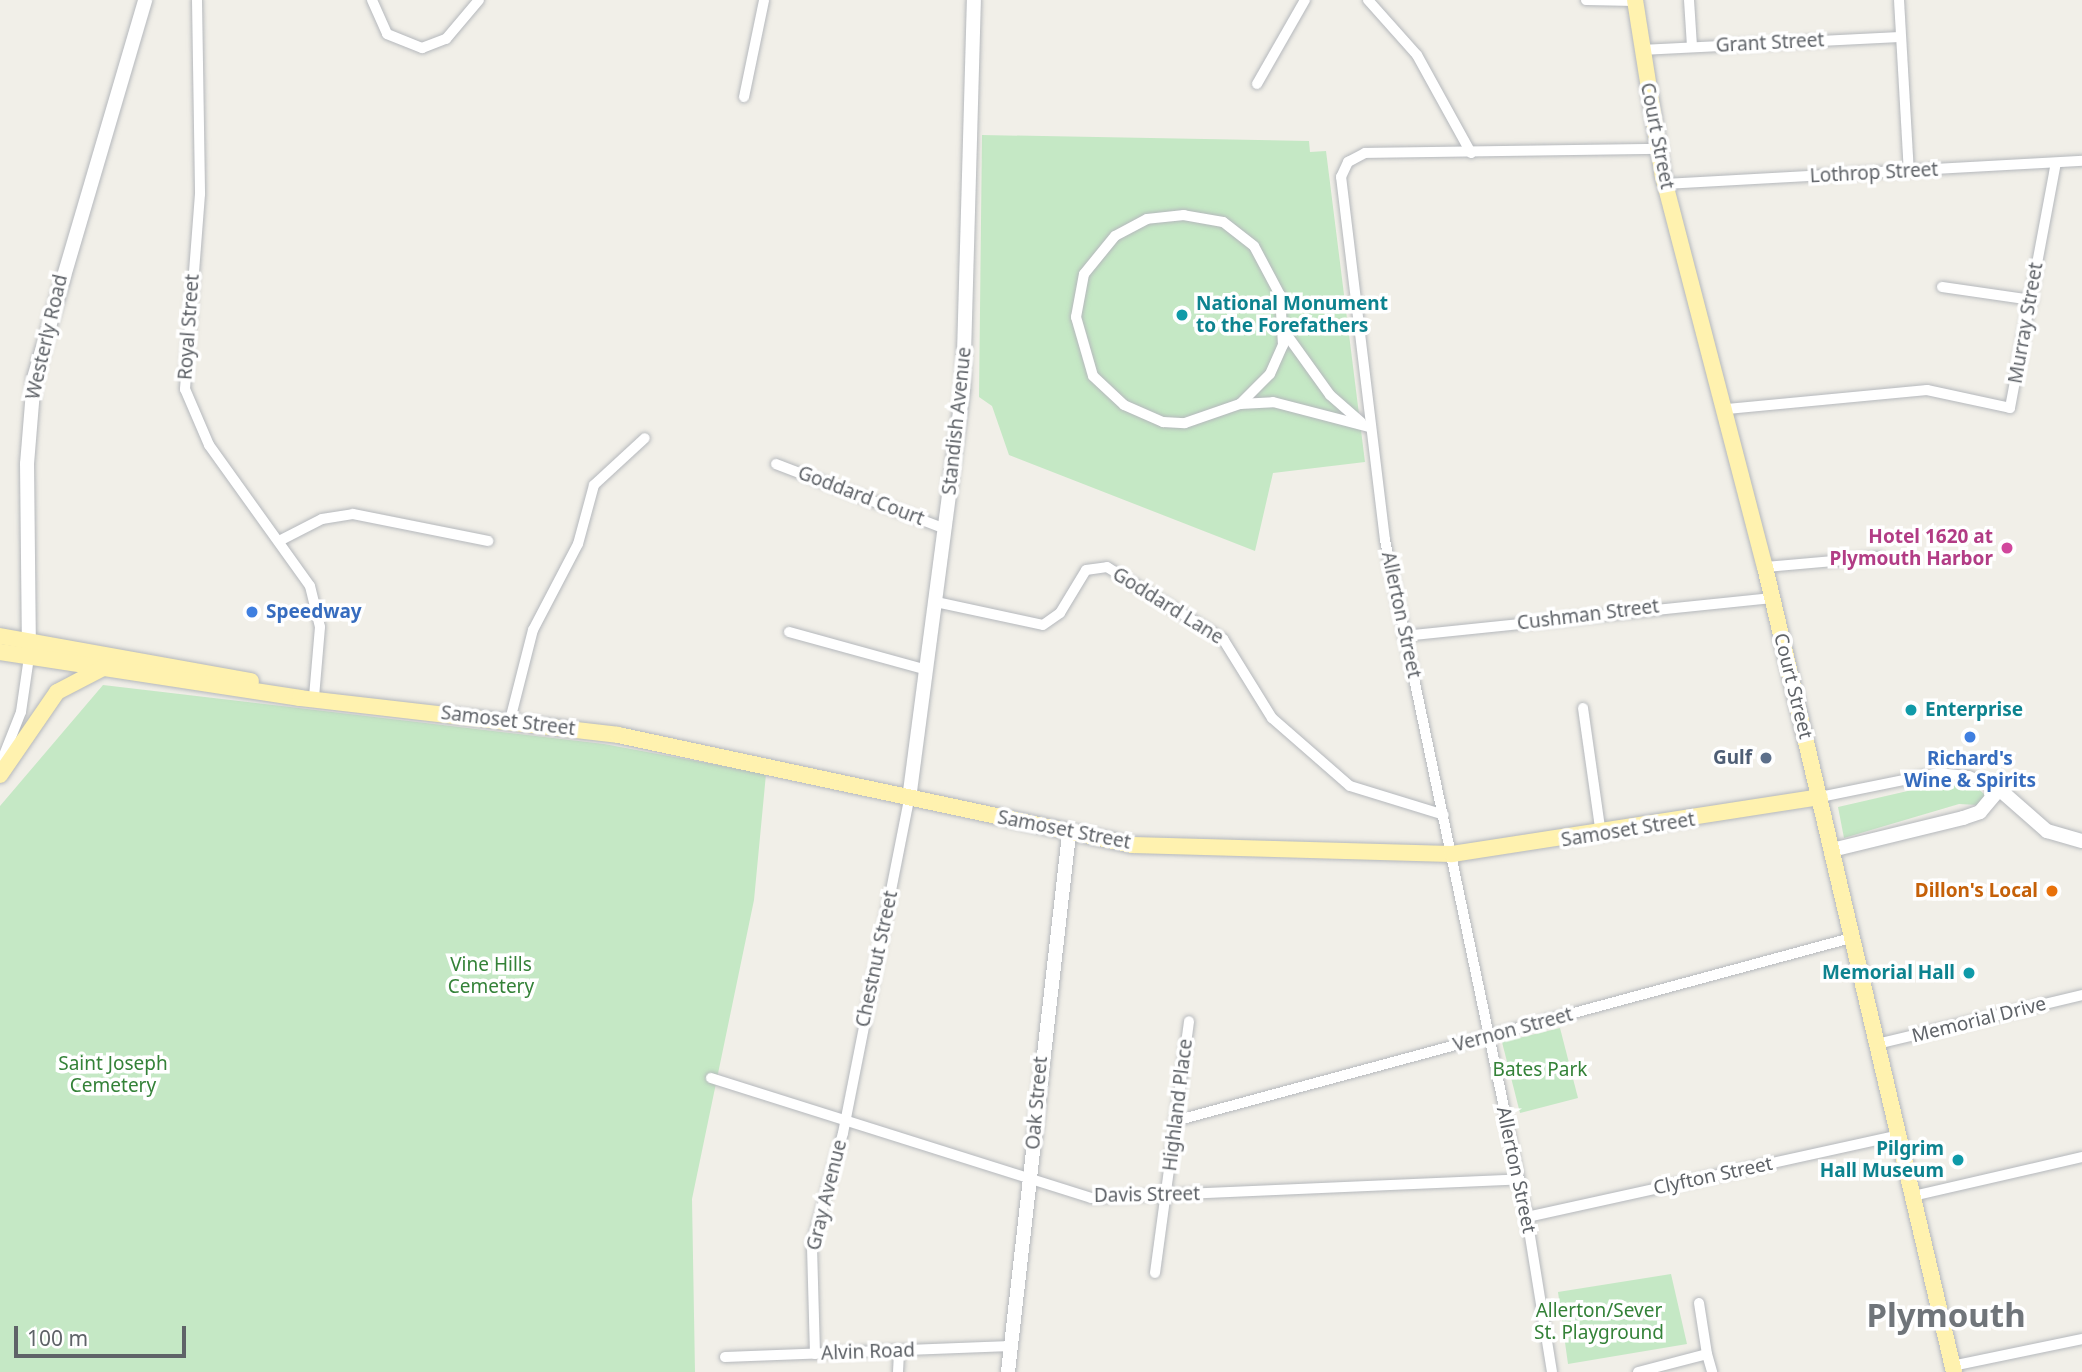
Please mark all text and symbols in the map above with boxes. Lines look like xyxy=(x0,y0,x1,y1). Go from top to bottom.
street label: Grant Street xyxy=(1715,29,1825,57)
street label: Court Street xyxy=(1636,81,1678,191)
street label: Lothrop Street xyxy=(1809,158,1939,188)
street label: Murray Street xyxy=(2004,261,2048,385)
street label: Westerly Road xyxy=(22,272,72,402)
street label: Royal Street xyxy=(174,273,204,381)
place label: National Monument to the Forefathers xyxy=(1196,293,1388,337)
marker: National Monument to the Forefathers xyxy=(1174,307,1190,323)
street label: Standish Avenue xyxy=(938,346,976,496)
street label: Goddard Court xyxy=(795,461,927,531)
place label: Hotel 1620 at Plymouth Harbor xyxy=(1830,526,1993,570)
marker: Hotel 1620 at Plymouth Harbor xyxy=(1999,540,2015,556)
street label: Allerton Street xyxy=(1376,550,1426,680)
street label: Goddard Lane xyxy=(1108,563,1228,649)
street label: Cushman Street xyxy=(1516,595,1660,635)
place label: Speedway xyxy=(266,601,362,623)
marker: Speedway xyxy=(244,604,260,620)
street label: Court Street xyxy=(1769,631,1817,741)
place label: Enterprise xyxy=(1925,699,2023,721)
street label: Samoset Street xyxy=(440,701,576,741)
marker: Enterprise xyxy=(1903,702,1919,718)
marker: Richard's Wine & Spirits xyxy=(1962,729,1978,745)
place label: Gulf xyxy=(1713,747,1752,769)
place label: Richard's Wine & Spirits xyxy=(1904,748,2036,792)
marker: Gulf xyxy=(1758,750,1774,766)
street label: Samoset Street xyxy=(996,806,1132,854)
street label: Samoset Street xyxy=(1560,808,1696,852)
place label: Dillon's Local xyxy=(1915,880,2038,902)
marker: Dillon's Local xyxy=(2044,883,2060,899)
street label: Chestnut Street xyxy=(851,889,903,1029)
park label: Vine Hills Cemetery xyxy=(448,954,534,998)
place label: Memorial Hall xyxy=(1822,962,1955,984)
marker: Memorial Hall xyxy=(1961,965,1977,981)
street label: Memorial Drive xyxy=(1910,992,2048,1048)
street label: Vernon Street xyxy=(1451,1003,1575,1057)
street label: Highland Place xyxy=(1159,1037,1197,1173)
park label: Saint Joseph Cemetery xyxy=(58,1053,168,1097)
street label: Oak Street xyxy=(1022,1055,1052,1151)
park label: Bates Park xyxy=(1493,1059,1587,1081)
street label: Allerton Street xyxy=(1491,1105,1541,1235)
street label: Gray Avenue xyxy=(802,1137,852,1253)
place label: Pilgrim Hall Museum xyxy=(1820,1138,1944,1182)
street label: Clyfton Street xyxy=(1651,1152,1775,1200)
marker: Pilgrim Hall Museum xyxy=(1950,1152,1966,1168)
street label: Davis Street xyxy=(1094,1183,1200,1207)
district label: Plymouth xyxy=(1866,1295,2026,1335)
park label: Allerton/Sever St. Playground xyxy=(1534,1300,1664,1344)
scale bar xyxy=(18,1312,189,1356)
text: 100 m xyxy=(27,1324,88,1352)
street label: Alvin Road xyxy=(821,1339,915,1365)

